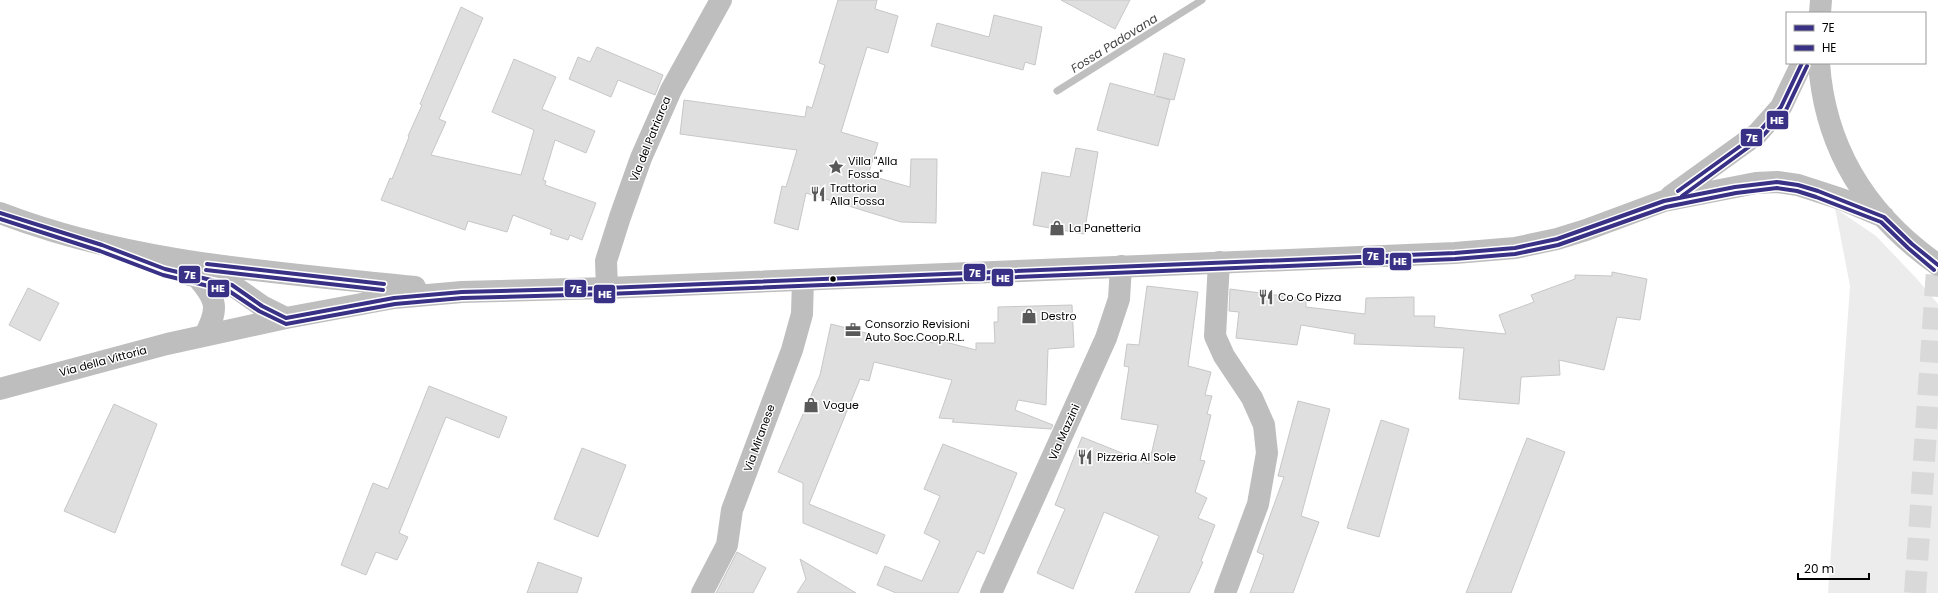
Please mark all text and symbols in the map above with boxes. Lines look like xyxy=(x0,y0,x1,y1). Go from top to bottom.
water label: Fossa Padovana xyxy=(1067,9,1161,77)
legend xyxy=(1786,12,1926,64)
text: 7E xyxy=(1822,19,1835,36)
text: HE xyxy=(1822,39,1836,56)
street label: Via del Patriarca xyxy=(626,94,674,184)
line badge: HE xyxy=(1766,110,1789,130)
text: HE xyxy=(1770,112,1784,128)
line badge: 7E xyxy=(1740,128,1763,147)
text: 7E xyxy=(1746,130,1758,146)
place label: Villa "Alla Fossa" xyxy=(848,153,897,182)
place icon: Villa "Alla Fossa" xyxy=(827,158,845,176)
place label: Trattoria Alla Fossa xyxy=(830,180,885,209)
restaurant icon: Trattoria Alla Fossa xyxy=(809,185,827,203)
shop icon: La Panetteria xyxy=(1048,219,1066,237)
place label: La Panetteria xyxy=(1069,220,1141,236)
line badge: 7E xyxy=(1362,247,1385,266)
text: 7E xyxy=(1367,248,1379,264)
line badge: HE xyxy=(1389,252,1412,271)
text: HE xyxy=(1393,253,1407,269)
line badge: 7E xyxy=(963,263,986,282)
line badge: 7E xyxy=(178,265,201,284)
text: 7E xyxy=(969,265,981,281)
text: 7E xyxy=(184,267,196,283)
line badge: HE xyxy=(991,268,1014,287)
text: HE xyxy=(996,270,1010,286)
unlabelled marker xyxy=(828,274,838,284)
line badge: HE xyxy=(207,279,230,298)
line badge: 7E xyxy=(564,279,587,298)
text: HE xyxy=(211,280,225,296)
text: 7E xyxy=(570,281,582,297)
line badge: HE xyxy=(593,284,616,304)
text: HE xyxy=(598,286,612,302)
restaurant icon: Co Co Pizza xyxy=(1257,288,1275,306)
place label: Co Co Pizza xyxy=(1278,289,1341,305)
shop icon: Destro xyxy=(1020,307,1038,325)
place label: Destro xyxy=(1041,308,1077,324)
place label: Consorzio Revisioni Auto Soc.Coop.R.L. xyxy=(865,316,970,345)
office icon: Consorzio Revisioni Auto Soc.Coop.R.L. xyxy=(844,321,862,339)
street label: Via della Vittoria xyxy=(57,342,149,380)
shop icon: Vogue xyxy=(802,396,820,414)
place label: Vogue xyxy=(823,397,859,413)
street label: Via Mazzini xyxy=(1045,401,1084,463)
street label: Via Miranese xyxy=(739,402,779,474)
restaurant icon: Pizzeria Al Sole xyxy=(1076,448,1094,466)
place label: Pizzeria Al Sole xyxy=(1097,449,1176,465)
scale bar xyxy=(1798,555,1869,581)
text: 20 m xyxy=(1804,560,1834,577)

